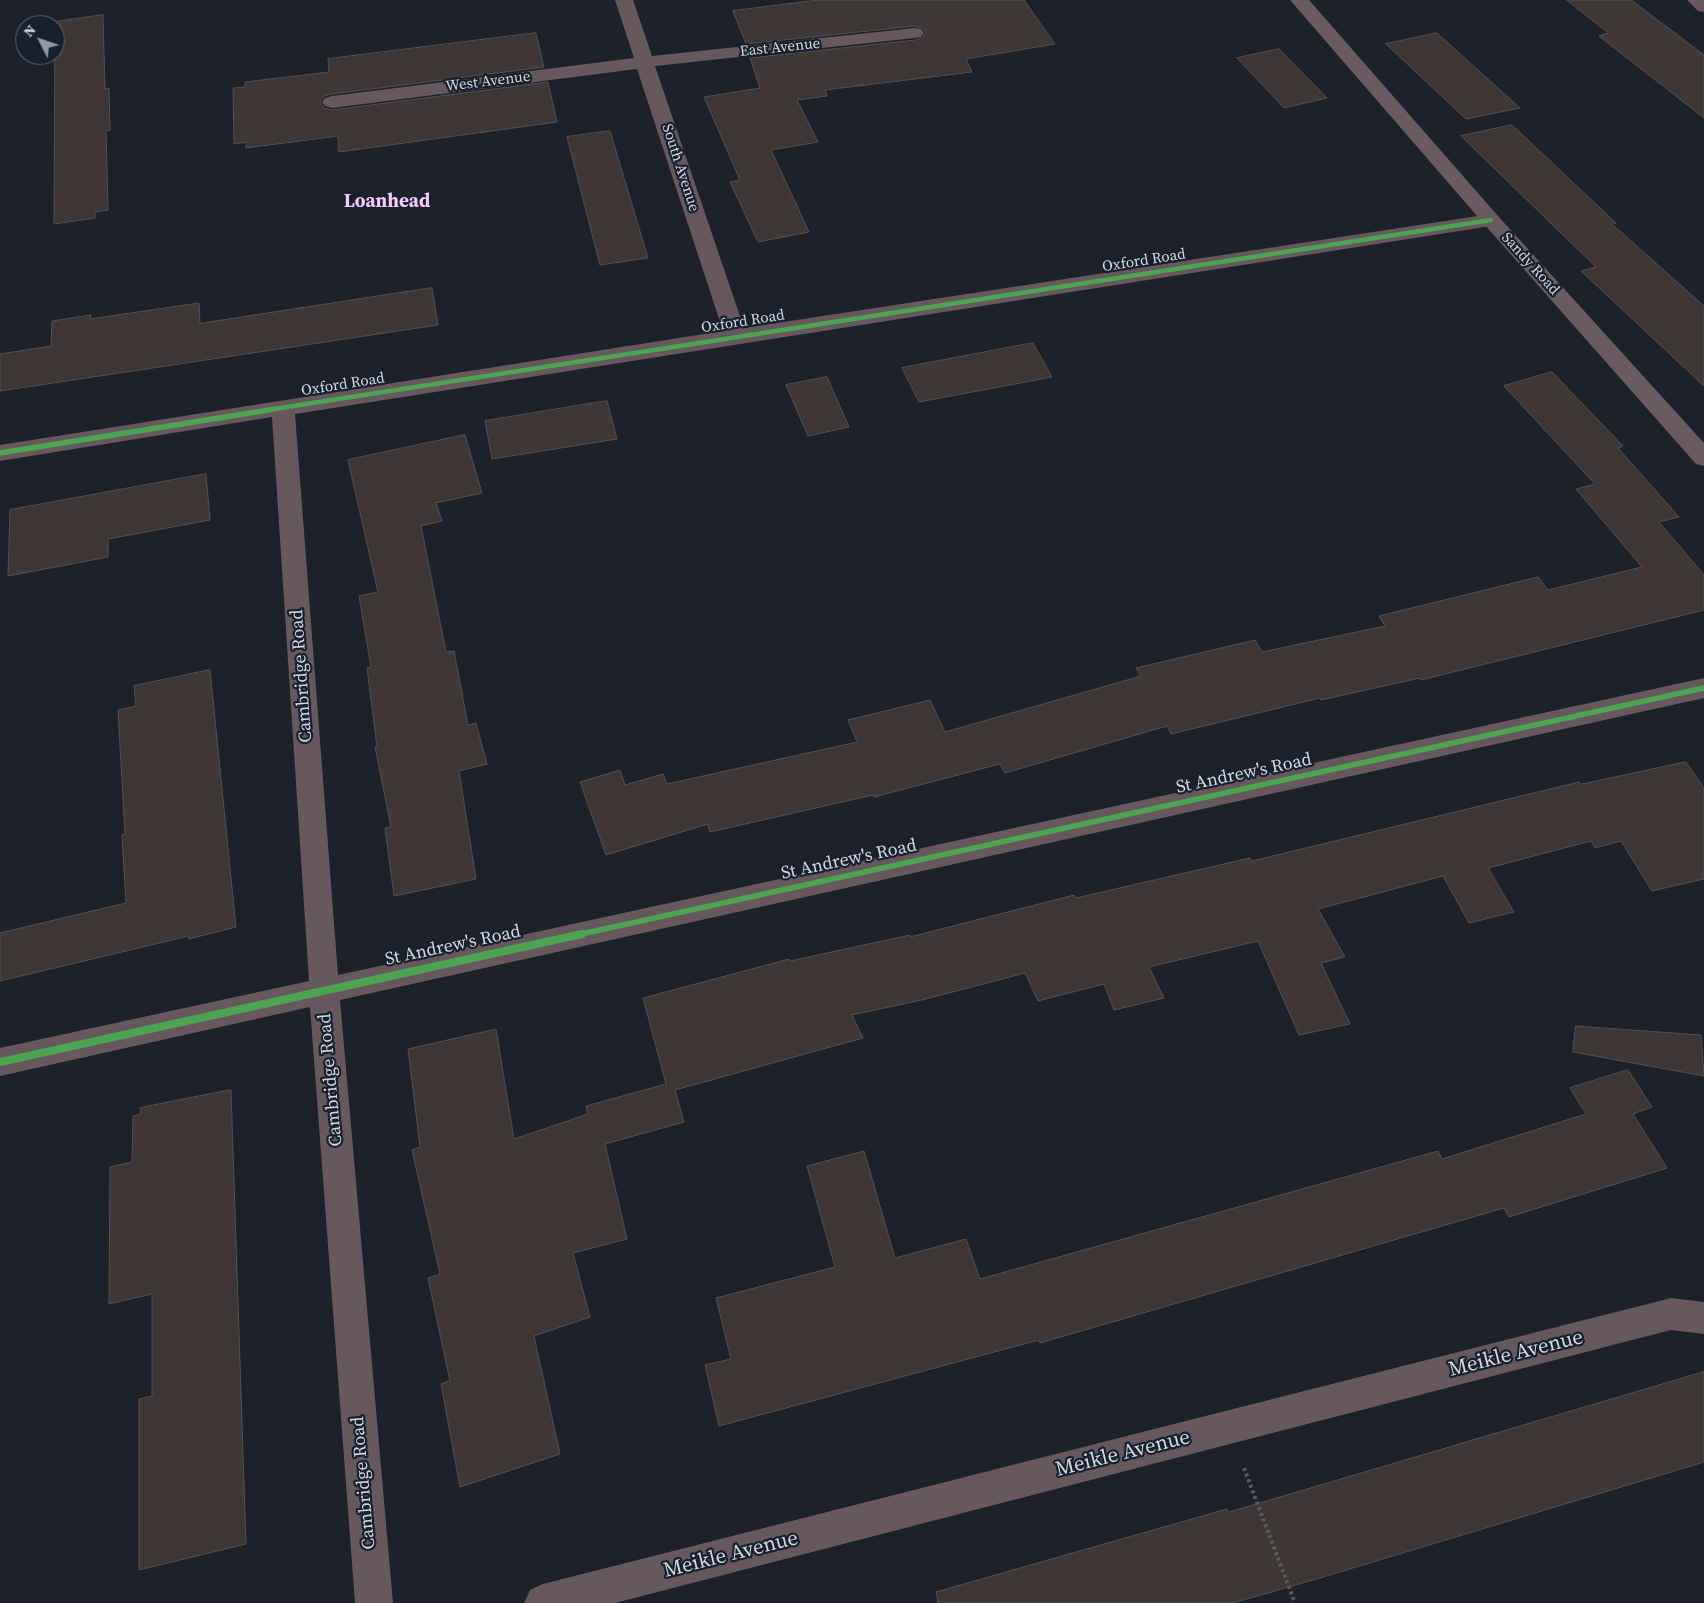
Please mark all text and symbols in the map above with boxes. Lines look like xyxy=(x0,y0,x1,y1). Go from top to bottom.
north arrow xyxy=(15,15,65,65)
text: N xyxy=(19,20,40,41)
street label: East Avenue xyxy=(739,35,821,61)
street label: West Avenue xyxy=(445,68,531,96)
street label: South Avenue xyxy=(657,122,703,214)
district label: Loanhead xyxy=(344,191,430,213)
street label: Sandy Road xyxy=(1497,229,1563,299)
street label: Oxford Road xyxy=(1101,246,1187,276)
street label: Oxford Road xyxy=(700,307,786,337)
street label: Oxford Road xyxy=(300,370,386,400)
street label: Cambridge Road xyxy=(287,609,317,743)
street label: St Andrew's Road xyxy=(1174,749,1314,799)
street label: St Andrew's Road xyxy=(779,835,919,885)
street label: St Andrew's Road xyxy=(383,921,523,971)
street label: Cambridge Road xyxy=(314,1013,348,1147)
street label: Meikle Avenue xyxy=(1446,1325,1586,1383)
street label: Cambridge Road xyxy=(347,1416,381,1550)
street label: Meikle Avenue xyxy=(1053,1425,1193,1483)
street label: Meikle Avenue xyxy=(661,1526,801,1584)

